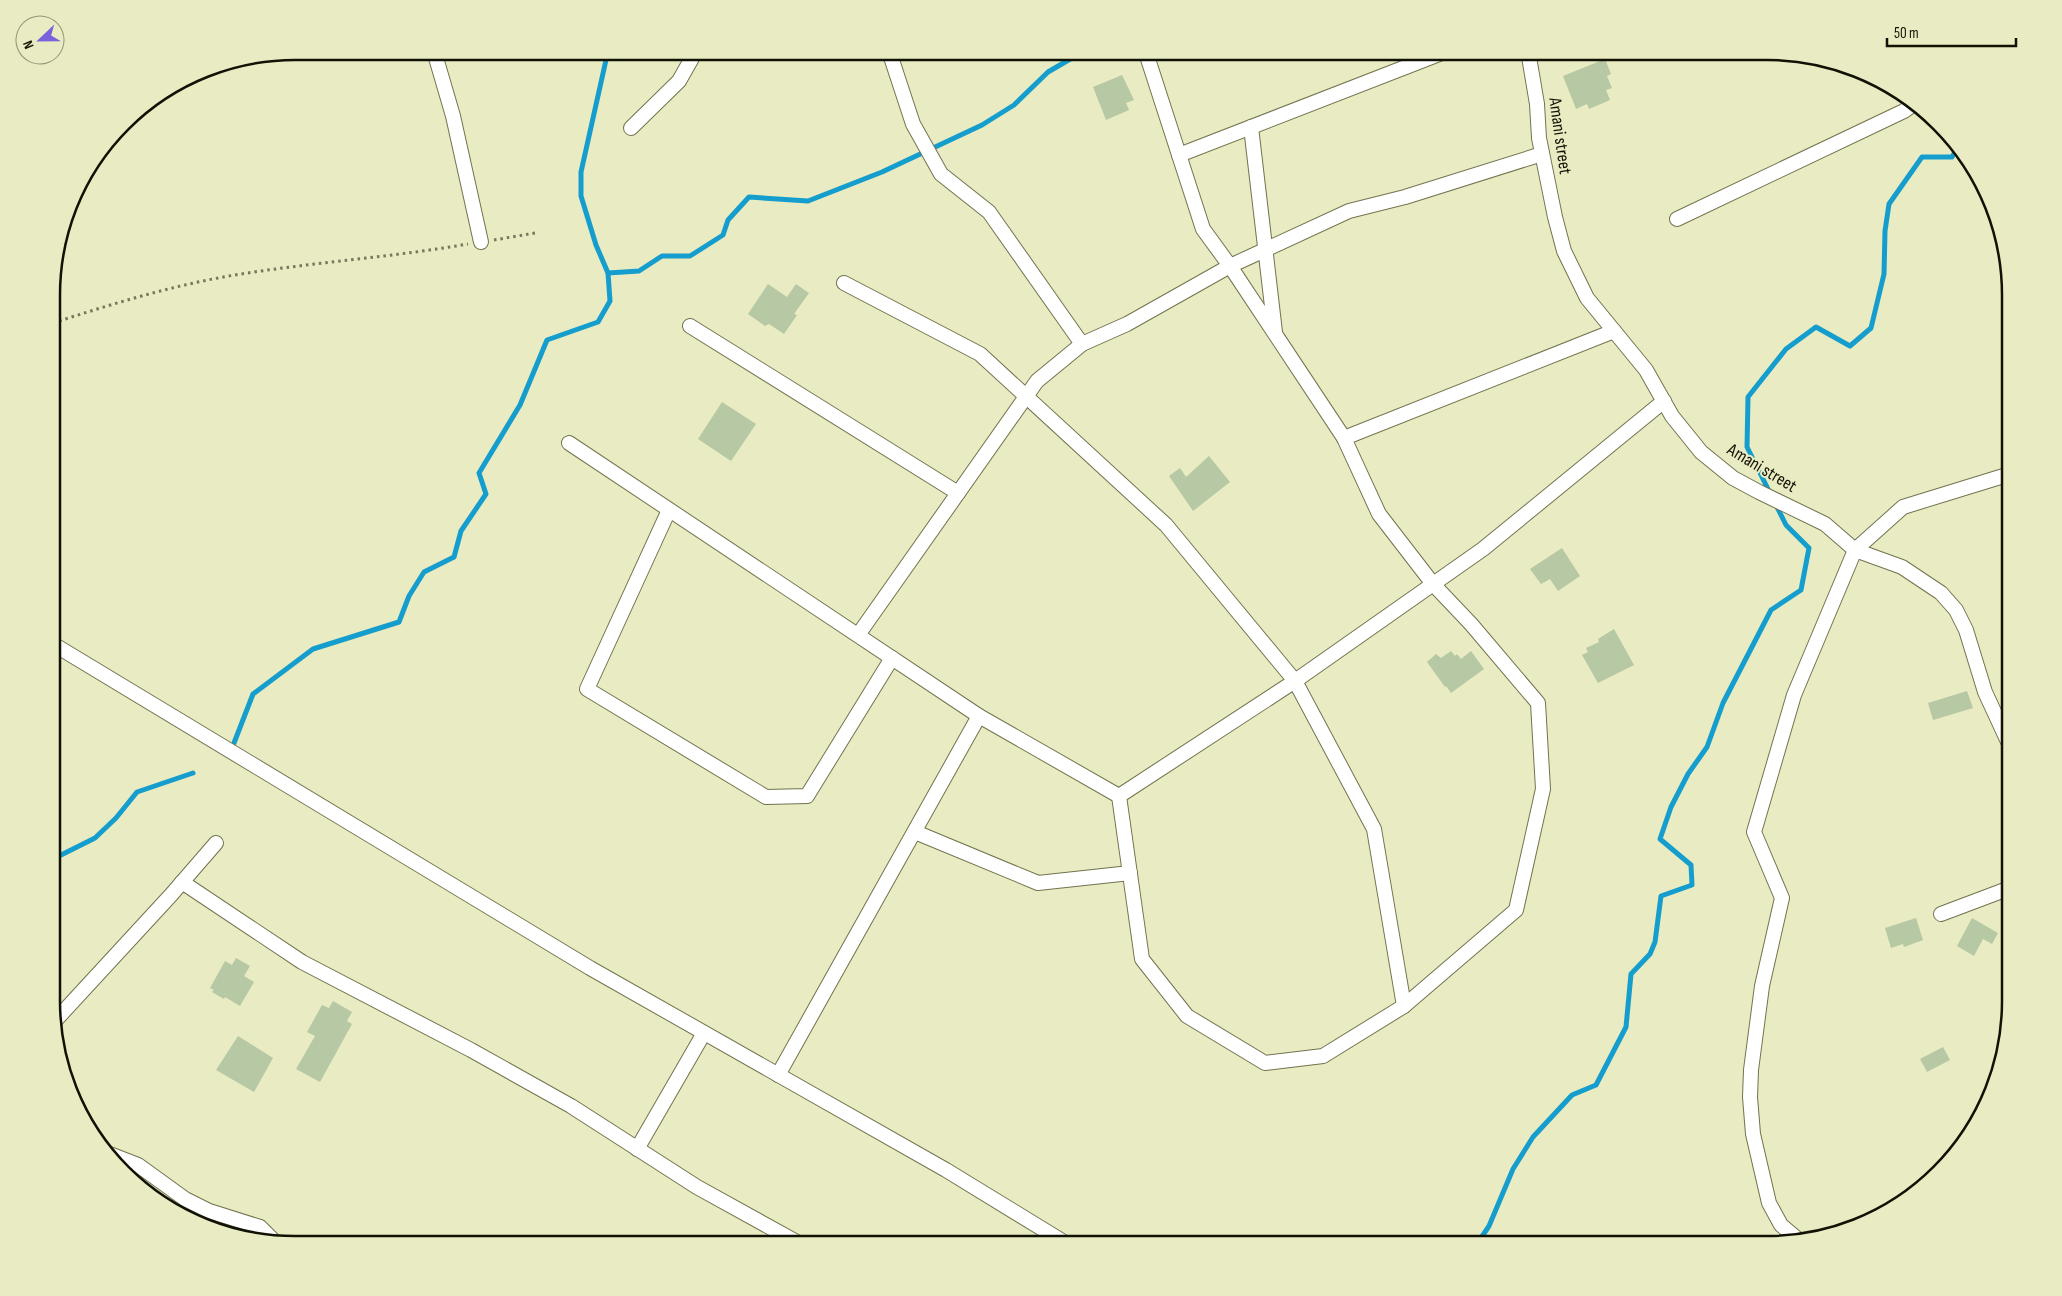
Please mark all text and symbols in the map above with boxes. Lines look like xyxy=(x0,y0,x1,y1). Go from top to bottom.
north arrow xyxy=(15,15,65,65)
scale bar xyxy=(1887,15,2016,47)
text: 50 m xyxy=(1894,24,1919,43)
text: N xyxy=(19,38,38,51)
street label: Amani street xyxy=(1544,95,1576,176)
street label: Amani street xyxy=(1723,439,1801,497)

